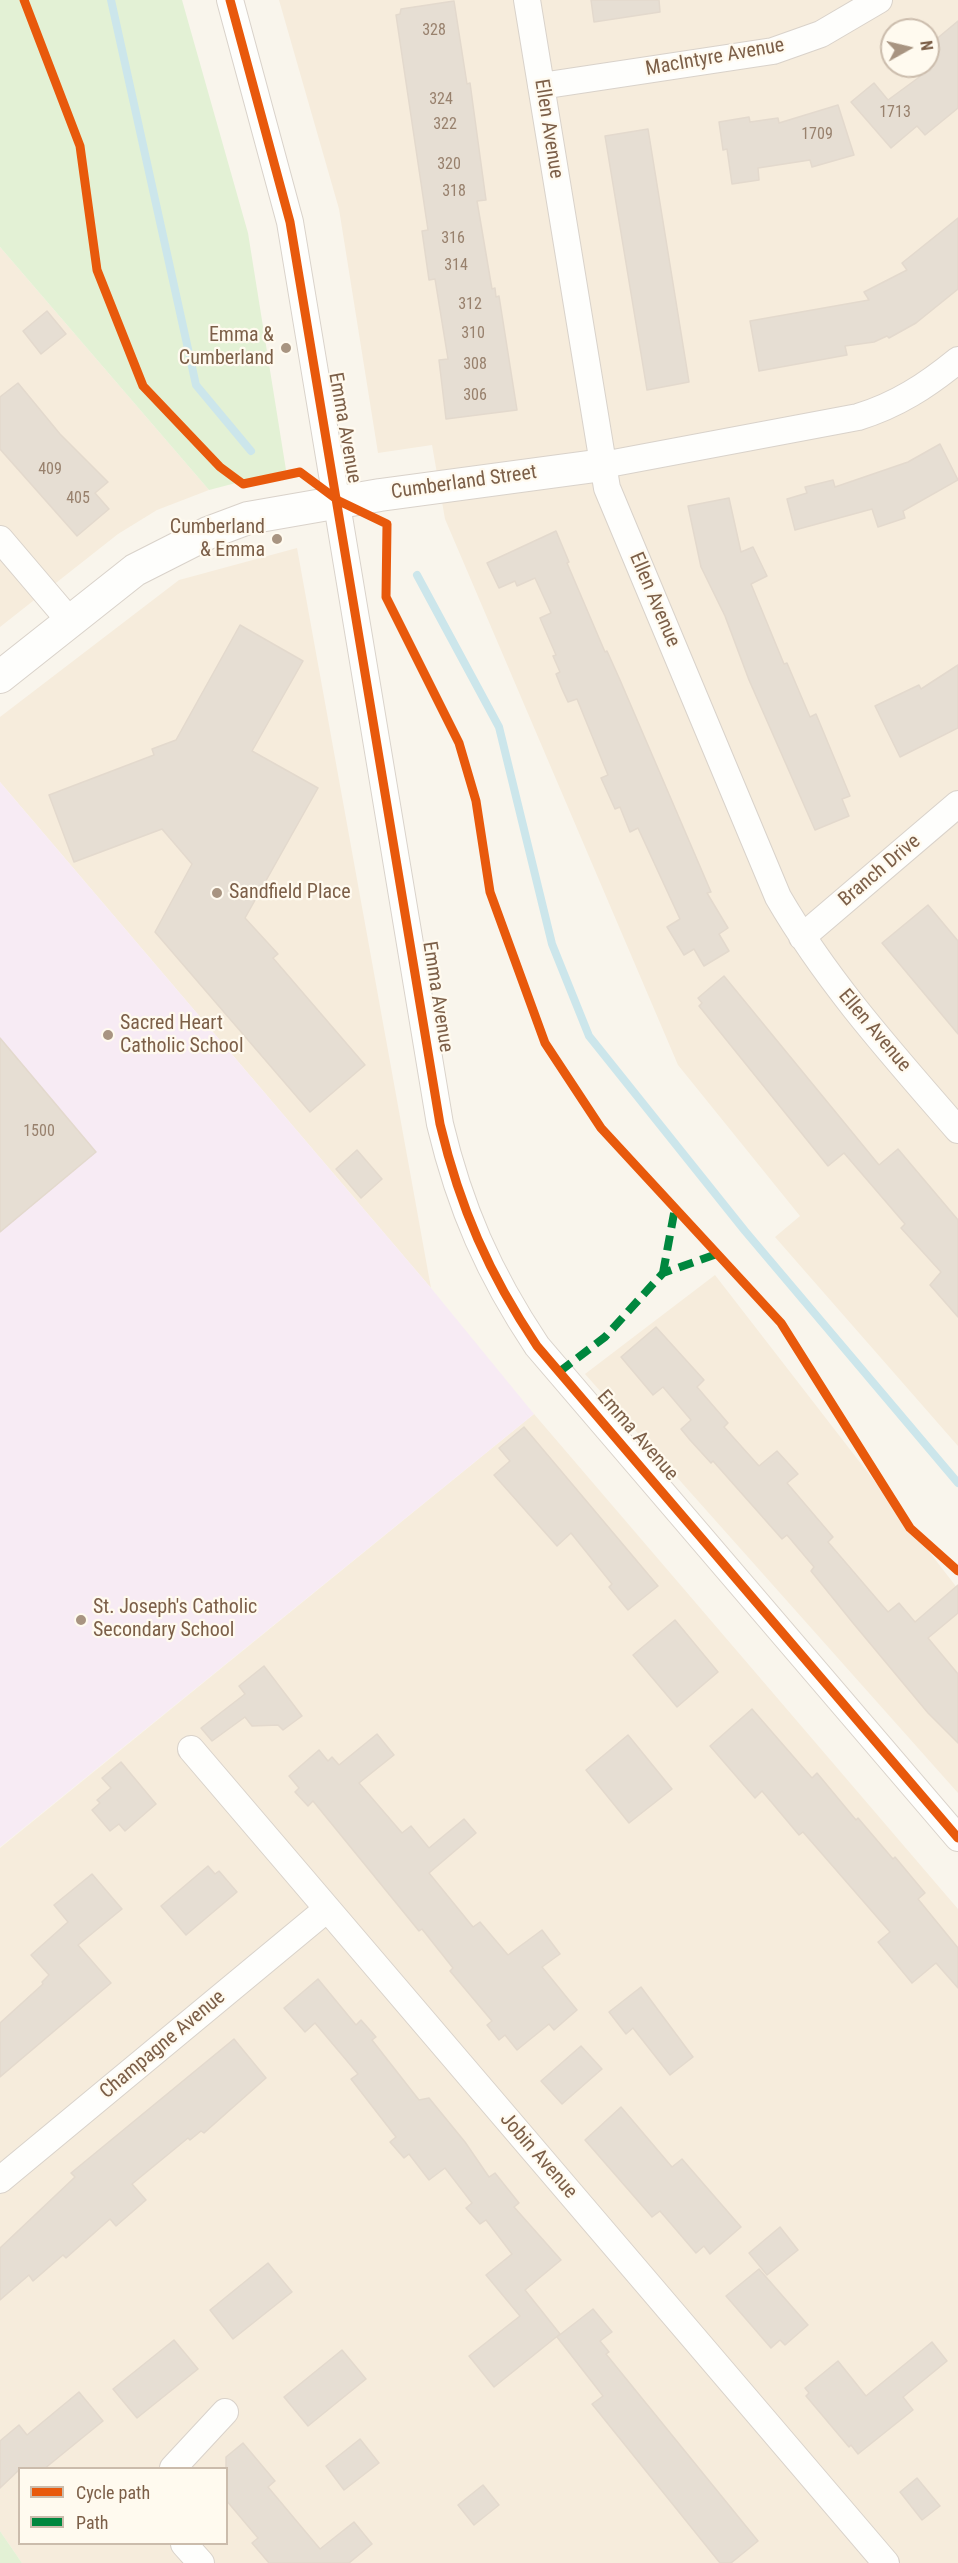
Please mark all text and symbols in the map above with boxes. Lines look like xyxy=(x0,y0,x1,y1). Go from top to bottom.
north arrow xyxy=(880,18,940,78)
house number: 328 xyxy=(422,21,446,41)
street label: MacIntyre Avenue xyxy=(644,34,786,82)
text: N xyxy=(916,40,936,52)
street label: Ellen Avenue xyxy=(528,78,568,180)
house number: 324 xyxy=(429,90,453,110)
house number: 1713 xyxy=(879,103,911,123)
house number: 322 xyxy=(433,115,457,135)
house number: 1709 xyxy=(801,125,833,145)
house number: 320 xyxy=(437,155,461,175)
house number: 318 xyxy=(442,182,466,202)
house number: 316 xyxy=(441,229,465,249)
house number: 314 xyxy=(444,256,468,276)
house number: 312 xyxy=(458,295,482,315)
place label: Emma & Cumberland xyxy=(179,324,274,371)
house number: 310 xyxy=(461,324,485,344)
marker: Emma & Cumberland xyxy=(279,341,293,355)
house number: 308 xyxy=(463,355,487,375)
street label: Emma Avenue xyxy=(322,371,366,485)
house number: 306 xyxy=(463,386,487,406)
house number: 409 xyxy=(38,460,62,480)
street label: Cumberland Street xyxy=(390,461,538,505)
house number: 405 xyxy=(66,489,90,509)
place label: Cumberland & Emma xyxy=(170,516,265,563)
marker: Cumberland & Emma xyxy=(270,532,284,546)
street label: Ellen Avenue xyxy=(623,549,685,651)
street label: Branch Drive xyxy=(834,830,926,912)
place label: Sandfield Place xyxy=(229,881,351,905)
marker: Sandfield Place xyxy=(210,886,224,900)
street label: Emma Avenue xyxy=(416,940,458,1054)
street label: Ellen Avenue xyxy=(833,985,915,1077)
place label: Sacred Heart Catholic School xyxy=(120,1012,243,1059)
marker: Sacred Heart Catholic School xyxy=(101,1028,115,1042)
house number: 1500 xyxy=(23,1122,55,1142)
street label: Emma Avenue xyxy=(591,1386,683,1486)
place label: St. Joseph's Catholic Secondary School xyxy=(93,1596,257,1643)
marker: St. Joseph's Catholic Secondary School xyxy=(74,1613,88,1627)
street label: Champagne Avenue xyxy=(95,1986,231,2104)
street label: Jobin Avenue xyxy=(494,2108,582,2204)
legend xyxy=(18,2467,228,2545)
text: Cycle path xyxy=(76,2482,150,2503)
text: Path xyxy=(76,2512,109,2533)

